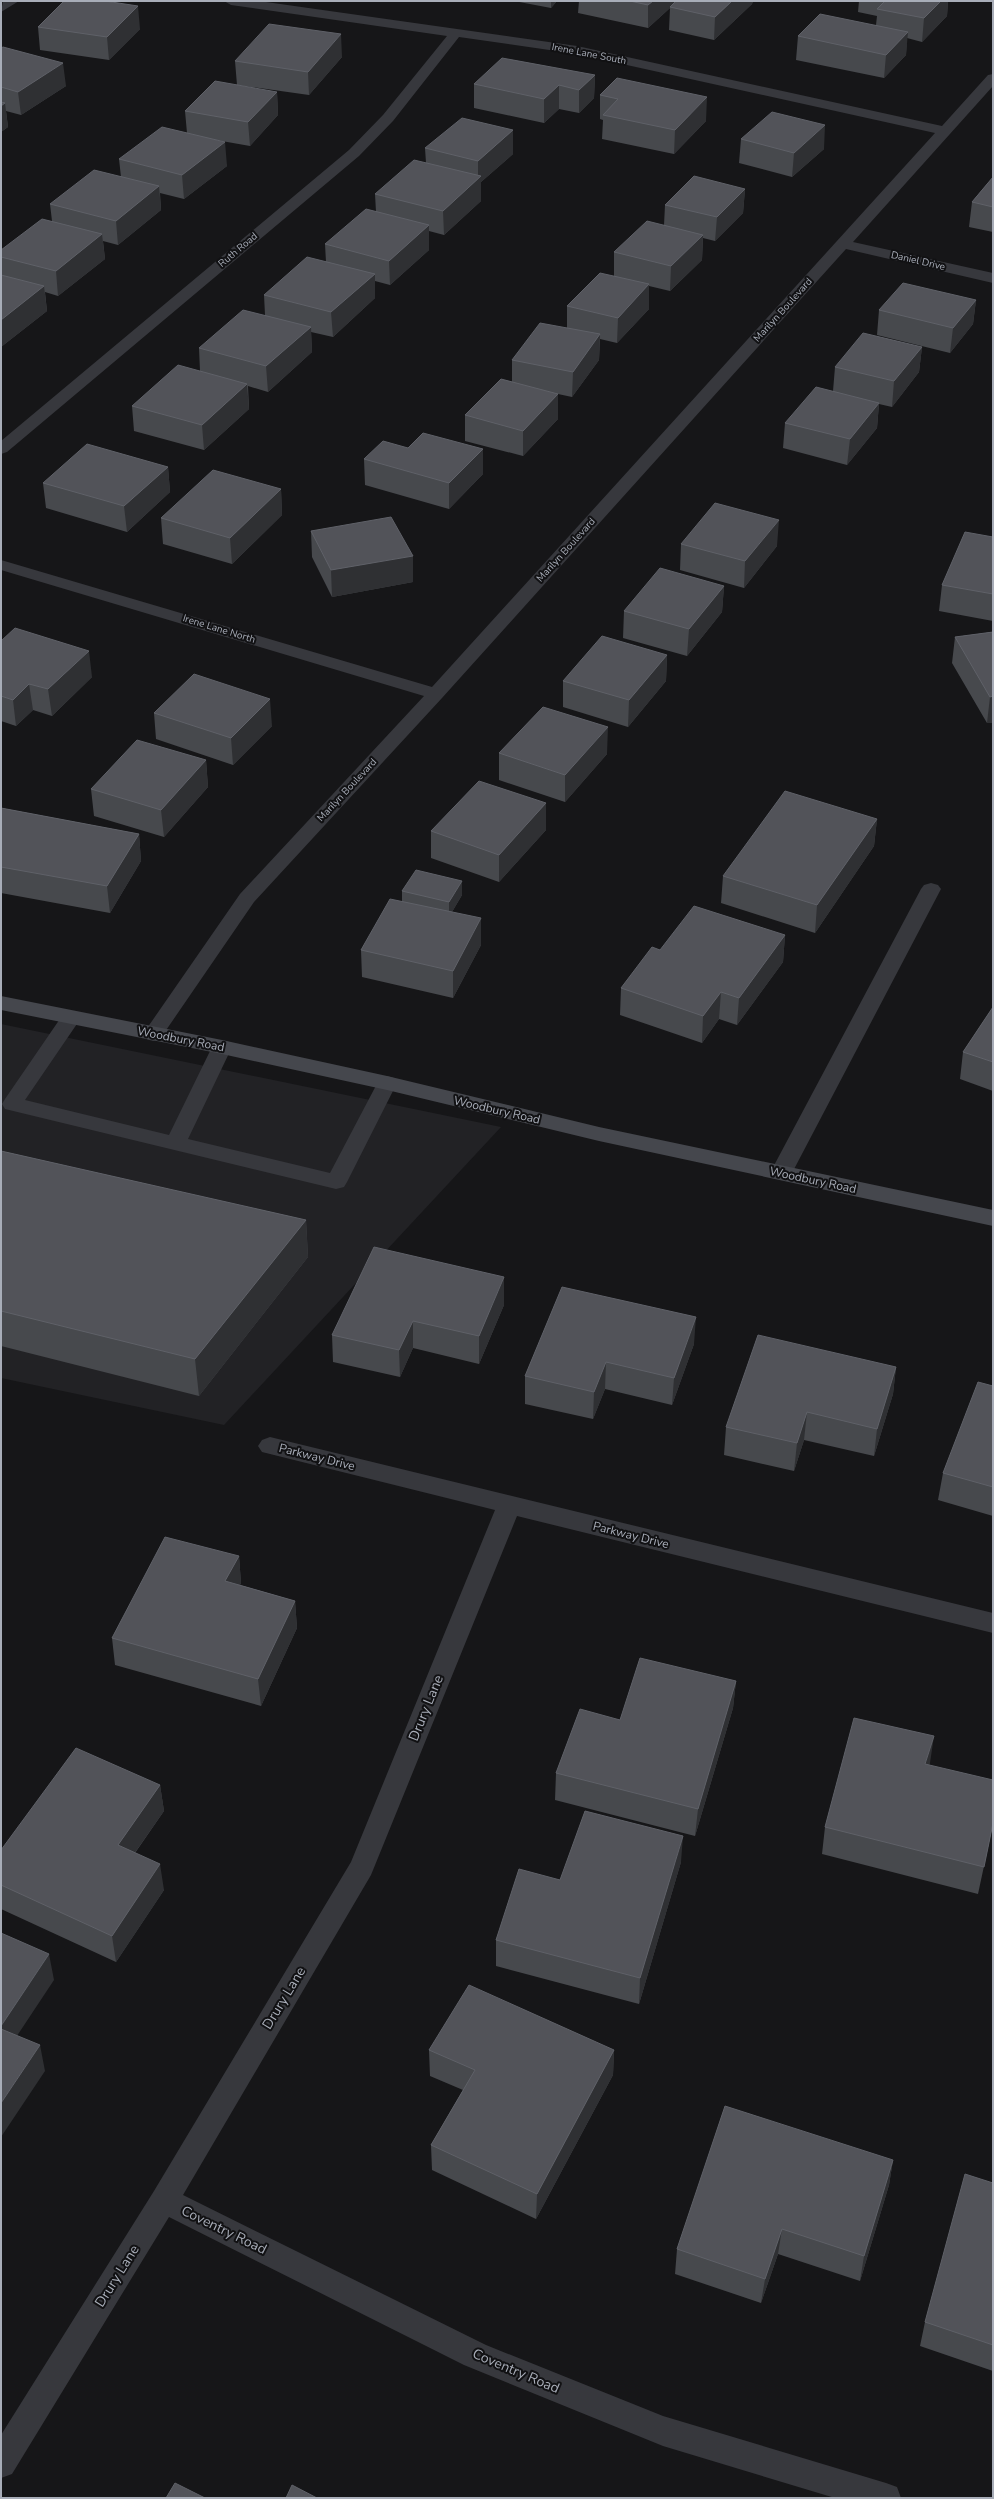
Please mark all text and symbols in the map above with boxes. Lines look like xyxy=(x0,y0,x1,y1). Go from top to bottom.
street label: Irene Lane South xyxy=(550,40,628,68)
street label: Ruth Road xyxy=(215,229,261,271)
street label: Daniel Drive xyxy=(889,248,947,274)
street label: Marilyn Boulevard xyxy=(750,275,816,345)
street label: Marilyn Boulevard xyxy=(533,515,599,585)
street label: Irene Lane North xyxy=(181,611,257,647)
street label: Marilyn Boulevard xyxy=(314,755,380,825)
street label: Woodbury Road xyxy=(136,1023,226,1055)
street label: Woodbury Road xyxy=(452,1092,542,1128)
street label: Woodbury Road xyxy=(768,1163,858,1197)
street label: Parkway Drive xyxy=(277,1440,357,1474)
street label: Parkway Drive xyxy=(591,1518,671,1552)
street label: Drury Lane xyxy=(404,1672,448,1744)
street label: Drury Lane xyxy=(258,1963,310,2033)
street label: Coventry Road xyxy=(178,2201,270,2259)
street label: Drury Lane xyxy=(90,2241,144,2311)
street label: Coventry Road xyxy=(470,2344,562,2398)

